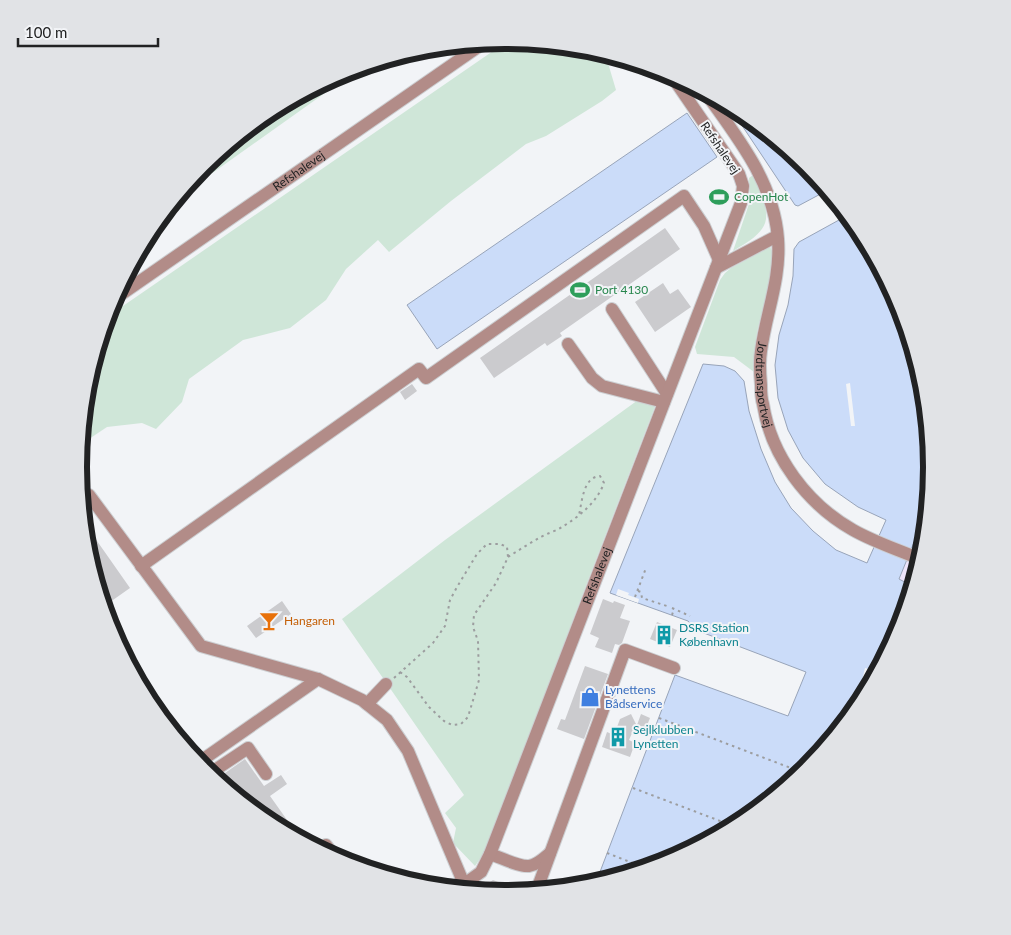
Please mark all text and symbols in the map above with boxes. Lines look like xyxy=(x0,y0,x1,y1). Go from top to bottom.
scale bar xyxy=(18,15,158,47)
text: 100 m xyxy=(25,23,67,41)
street label: Refshalevej xyxy=(697,119,743,177)
street label: Refshalevej xyxy=(270,148,327,194)
sports icon: CopenHot xyxy=(708,186,730,208)
place label: CopenHot xyxy=(734,189,789,204)
sports icon: Port 4130 xyxy=(569,279,591,301)
place label: Port 4130 xyxy=(595,282,648,297)
street label: Jordtransportvej xyxy=(753,341,776,429)
street label: Refshalevej xyxy=(579,545,615,606)
bar icon: Hangaren xyxy=(258,610,280,632)
place label: Hangaren xyxy=(284,613,335,628)
place label: DSRS Station København xyxy=(679,620,749,649)
building icon: DSRS Station København xyxy=(653,624,675,646)
place label: Lynettens Bådservice xyxy=(605,682,662,711)
shop icon: Lynettens Bådservice xyxy=(579,686,601,708)
place label: Sejlklubben Lynetten xyxy=(633,722,694,751)
building icon: Sejlklubben Lynetten xyxy=(607,726,629,748)

